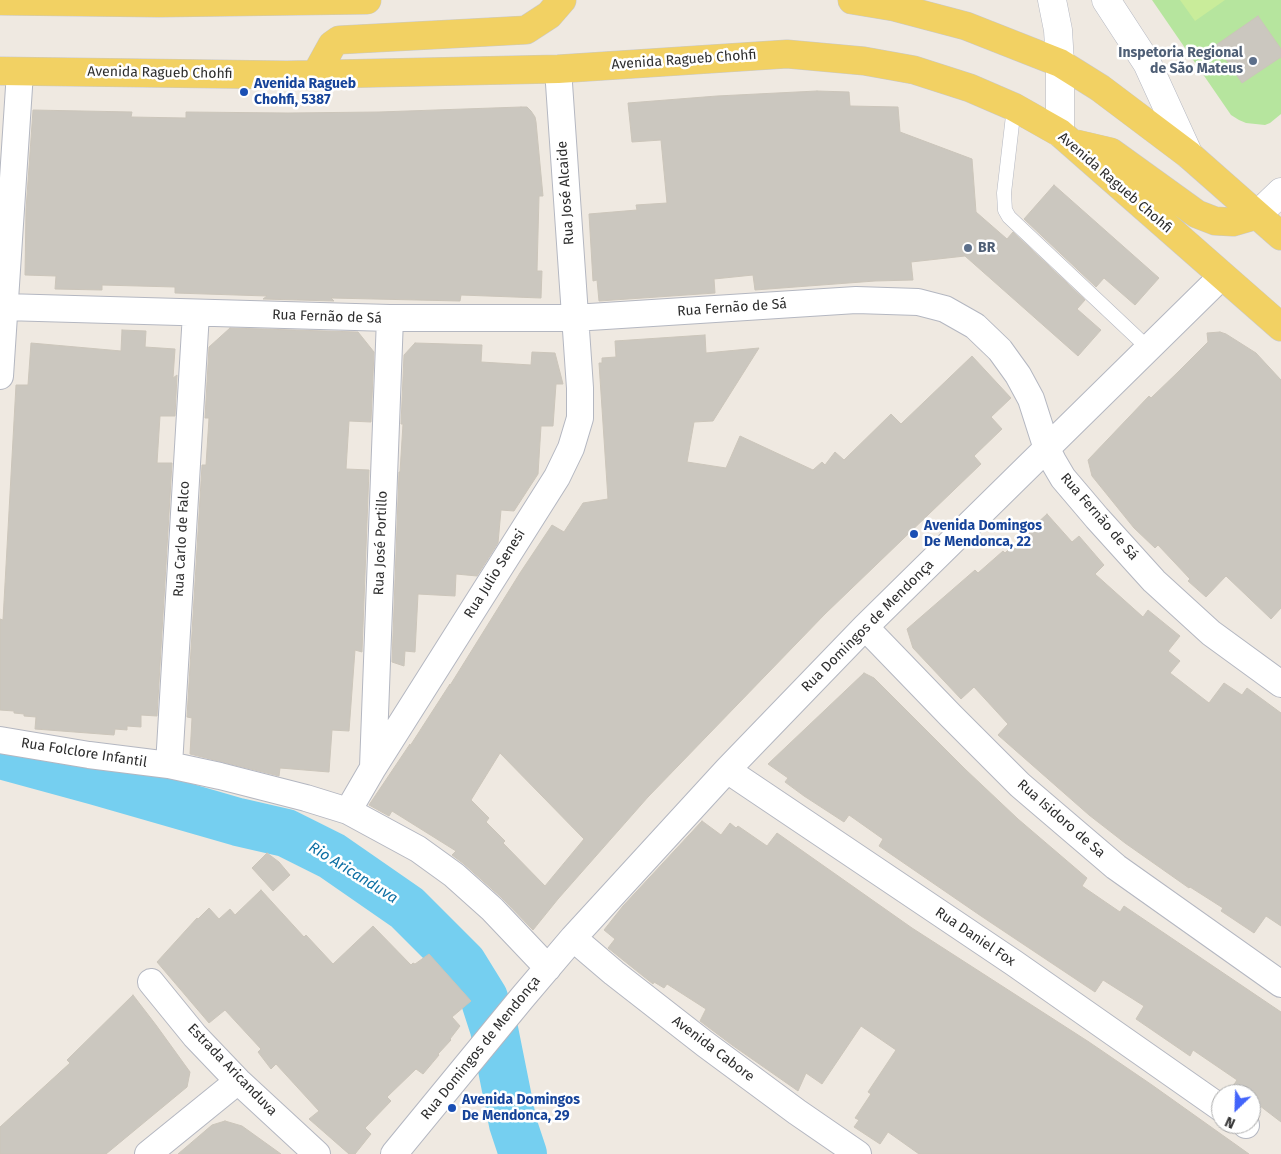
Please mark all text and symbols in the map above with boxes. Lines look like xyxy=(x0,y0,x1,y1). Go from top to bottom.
place label: Inspetoria Regional de São Mateus xyxy=(1118,45,1243,78)
street label: Avenida Ragueb Chohfi xyxy=(611,47,757,73)
marker: Inspetoria Regional de São Mateus xyxy=(1247,55,1259,67)
street label: Avenida Ragueb Chohfi xyxy=(87,63,233,83)
place label: Avenida Ragueb Chohfi, 5387 xyxy=(254,76,356,108)
marker: Avenida Ragueb Chohfi, 5387 xyxy=(238,86,250,98)
street label: Avenida Ragueb Chohfi xyxy=(1055,129,1175,237)
street label: Rua José Alcaide xyxy=(554,140,578,246)
place label: BR xyxy=(978,240,995,256)
marker: BR xyxy=(962,242,974,254)
street label: Rua Fernão de Sá xyxy=(677,296,787,320)
street label: Rua Fernão de Sá xyxy=(272,307,382,327)
street label: Rua Fernão de Sá xyxy=(1057,470,1141,564)
street label: Rua Carlo de Falco xyxy=(171,480,193,598)
street label: Rua José Portillo xyxy=(371,490,391,596)
place label: Avenida Domingos De Mendonca, 22 xyxy=(924,518,1042,550)
street label: Rua Julio Senesi xyxy=(461,526,529,622)
marker: Avenida Domingos De Mendonca, 22 xyxy=(908,528,920,540)
street label: Rua Domingos de Mendonça xyxy=(798,556,938,696)
street label: Rua Folclore Infantil xyxy=(20,735,148,771)
street label: Rua Isidoro de Sa xyxy=(1014,776,1108,862)
water label: Rio Aricanduva xyxy=(305,839,401,907)
street label: Rua Daniel Fox xyxy=(932,904,1018,970)
street label: Rua Domingos de Mendonça xyxy=(418,973,544,1123)
street label: Avenida Cabore xyxy=(669,1013,757,1085)
street label: Estrada Aricanduva xyxy=(184,1020,280,1120)
north arrow xyxy=(1211,1084,1261,1134)
place label: Avenida Domingos De Mendonca, 29 xyxy=(462,1092,580,1124)
marker: Avenida Domingos De Mendonca, 29 xyxy=(446,1102,458,1114)
text: N xyxy=(1222,1113,1238,1132)

